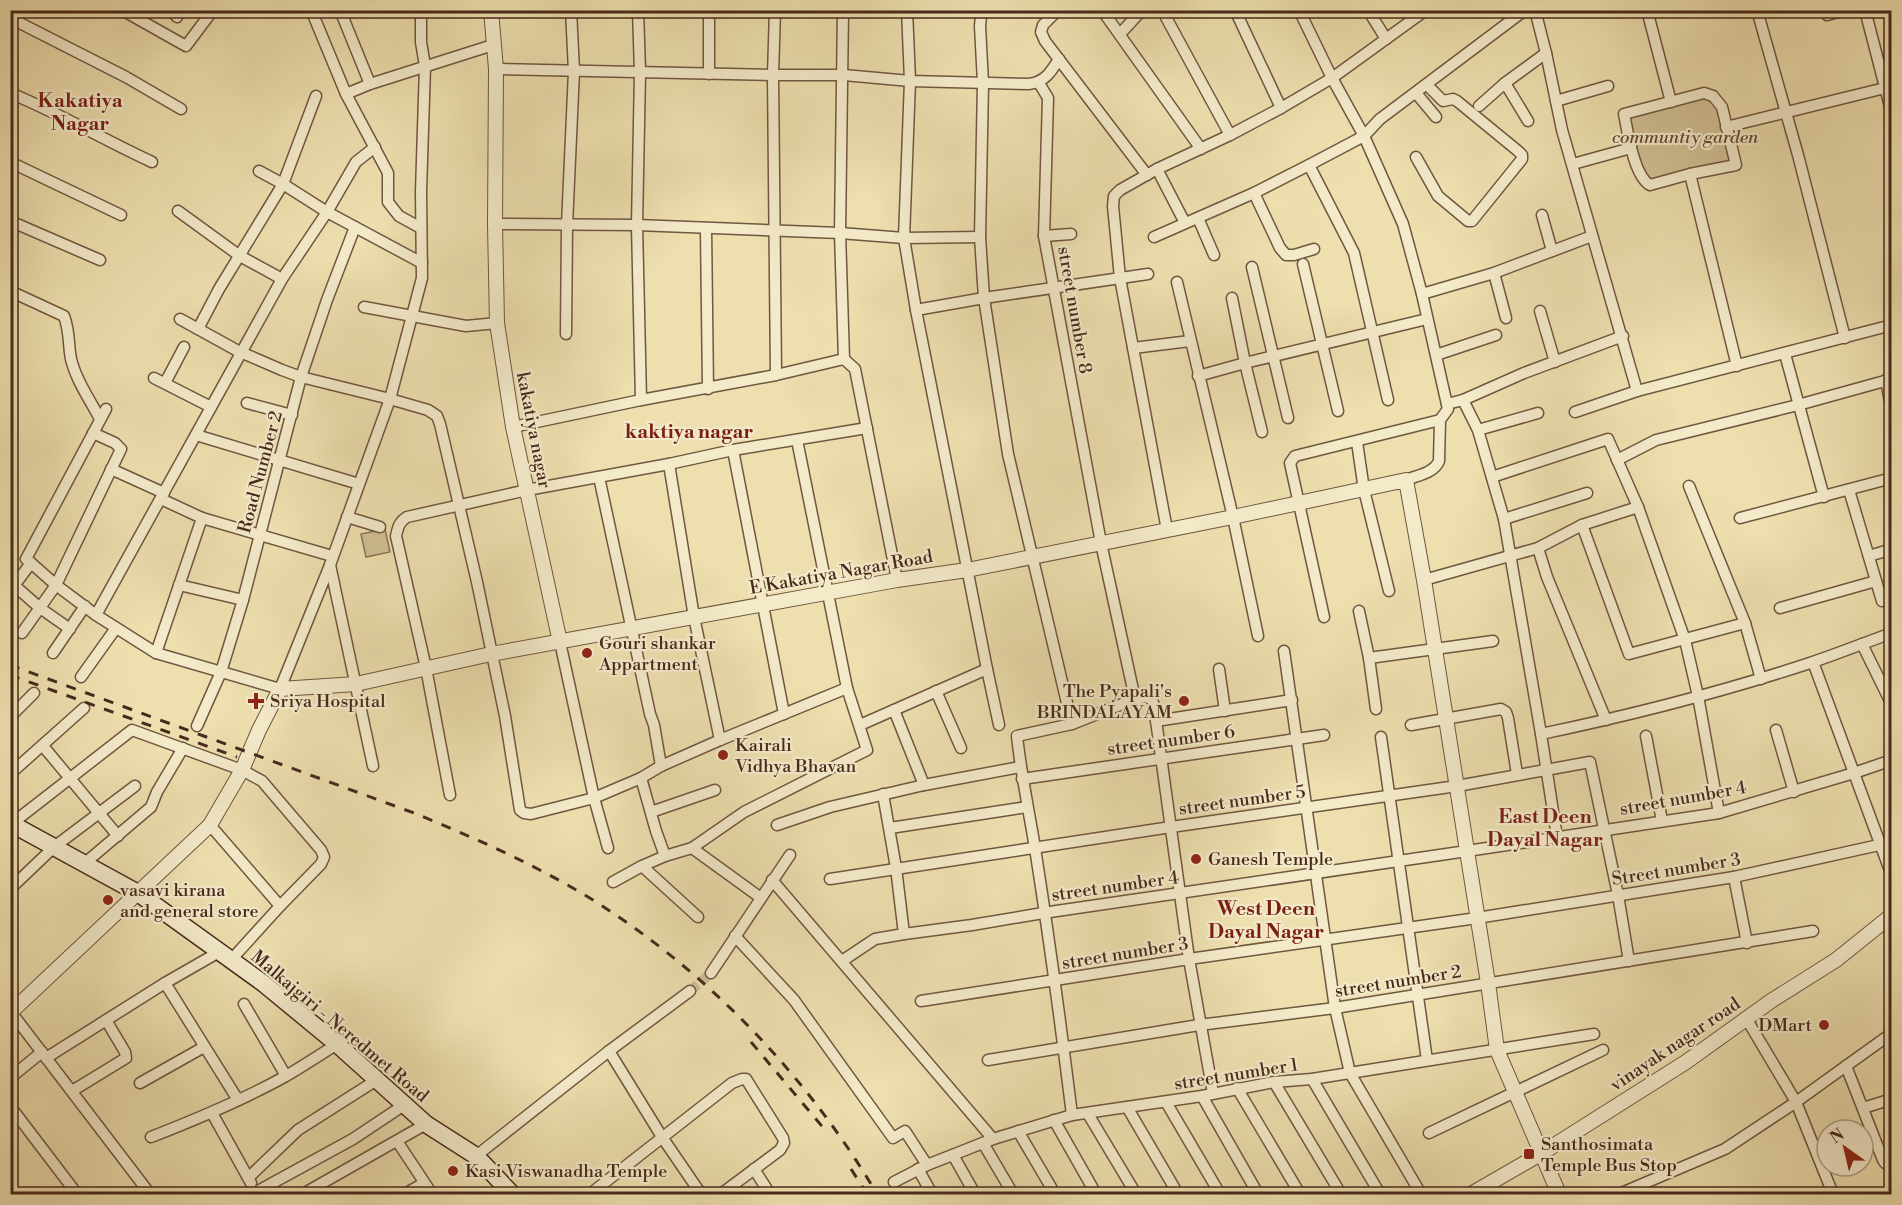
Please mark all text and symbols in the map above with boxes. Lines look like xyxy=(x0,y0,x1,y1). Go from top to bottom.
district label: Kakatiya Nagar xyxy=(37,89,123,137)
park label: communtiy garden xyxy=(1612,126,1759,149)
street label: street number 8 xyxy=(1052,245,1097,376)
street label: kakatiya nagar xyxy=(511,370,556,490)
street label: Road Number 2 xyxy=(233,408,288,536)
district label: kaktiya nagar xyxy=(625,420,753,445)
street label: E Kakatiya Nagar Road xyxy=(748,545,935,600)
place label: Gouri shankar Appartment xyxy=(598,632,716,676)
marker: Gouri shankar Appartment xyxy=(580,646,594,660)
place label: The Pyapali's BRINDALAYAM xyxy=(1036,680,1172,724)
place label: Sriya Hospital xyxy=(270,690,386,713)
marker: Sriya Hospital xyxy=(247,692,265,710)
marker: The Pyapali's BRINDALAYAM xyxy=(1177,694,1191,708)
street label: street number 6 xyxy=(1106,720,1237,761)
place label: Kairali Vidhya Bhavan xyxy=(734,734,856,778)
marker: Kairali Vidhya Bhavan xyxy=(716,748,730,762)
street label: street number 4 xyxy=(1618,776,1749,821)
street label: street number 5 xyxy=(1177,780,1307,821)
district label: East Deen Dayal Nagar xyxy=(1487,805,1603,853)
place label: Ganesh Temple xyxy=(1208,848,1333,871)
street label: Street number 3 xyxy=(1610,848,1742,891)
marker: Ganesh Temple xyxy=(1189,852,1203,866)
street label: street number 4 xyxy=(1050,866,1181,907)
place label: vasavi kirana and general store xyxy=(119,879,259,923)
marker: vasavi kirana and general store xyxy=(101,893,115,907)
district label: West Deen Dayal Nagar xyxy=(1208,897,1324,945)
street label: street number 3 xyxy=(1060,932,1190,975)
street label: Malkajgiri - Neredmet Road xyxy=(246,945,434,1108)
street label: street number 2 xyxy=(1333,960,1463,1003)
street label: vinayak nagar road xyxy=(1605,992,1745,1097)
place label: DMart xyxy=(1758,1014,1813,1037)
marker: DMart xyxy=(1817,1018,1831,1032)
street label: street number 1 xyxy=(1172,1053,1300,1096)
north arrow xyxy=(1815,1118,1875,1178)
text: N xyxy=(1826,1124,1848,1148)
place label: Santhosimata Temple Bus Stop xyxy=(1541,1133,1677,1177)
marker: Santhosimata Temple Bus Stop xyxy=(1522,1147,1536,1161)
place label: Kasi Viswanadha Temple xyxy=(465,1160,667,1183)
marker: Kasi Viswanadha Temple xyxy=(446,1164,460,1178)

